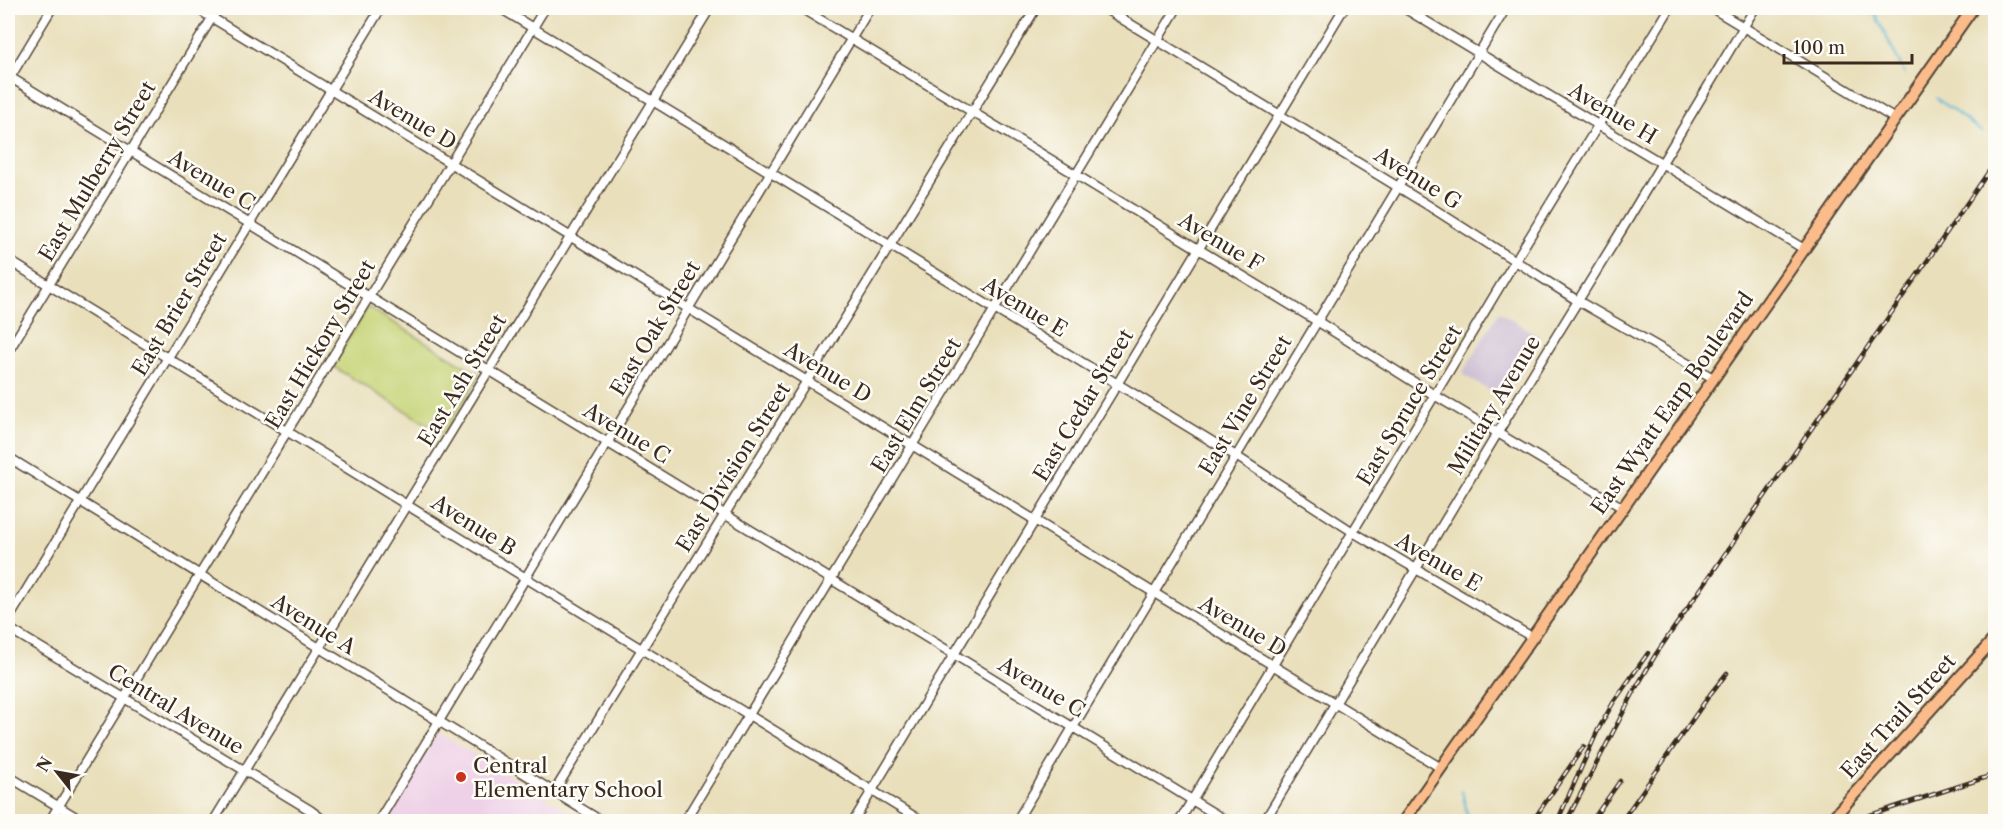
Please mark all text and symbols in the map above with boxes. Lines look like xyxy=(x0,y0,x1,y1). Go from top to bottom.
scale bar xyxy=(1784,27,1912,65)
text: 100 m xyxy=(1793,37,1845,59)
street label: East Mulberry Street xyxy=(33,76,161,266)
street label: Avenue H xyxy=(1564,76,1662,149)
street label: Avenue D xyxy=(364,83,461,155)
street label: Avenue G xyxy=(1369,141,1466,214)
street label: Avenue C xyxy=(163,144,260,216)
street label: Avenue F xyxy=(1173,207,1268,277)
street label: East Brier Street xyxy=(126,227,232,380)
street label: East Hickory Street xyxy=(260,255,381,433)
street label: East Oak Street xyxy=(605,256,705,400)
street label: Avenue E xyxy=(977,271,1072,342)
street label: East Wyatt Earp Boulevard xyxy=(1586,287,1759,519)
street label: East Ash Street xyxy=(413,309,512,451)
street label: East Spruce Street xyxy=(1351,320,1467,490)
street label: East Cedar Street xyxy=(1028,324,1139,486)
street label: East Vine Street xyxy=(1194,330,1297,479)
street label: Military Avenue xyxy=(1443,331,1545,479)
street label: East Elm Street xyxy=(866,333,966,477)
street label: Avenue D xyxy=(779,336,876,408)
street label: East Division Street xyxy=(671,377,796,556)
street label: Avenue C xyxy=(578,397,675,469)
street label: Avenue B xyxy=(426,489,521,561)
street label: Avenue E xyxy=(1391,527,1486,597)
street label: Avenue A xyxy=(266,588,361,660)
street label: Avenue D xyxy=(1194,590,1291,662)
street label: East Trail Street xyxy=(1835,648,1961,783)
street label: Avenue C xyxy=(993,651,1090,723)
street label: Central Avenue xyxy=(104,659,248,759)
north arrow xyxy=(27,742,87,802)
text: N xyxy=(32,753,56,775)
place label: Central Elementary School xyxy=(473,753,663,802)
marker: Central Elementary School xyxy=(454,770,468,784)

